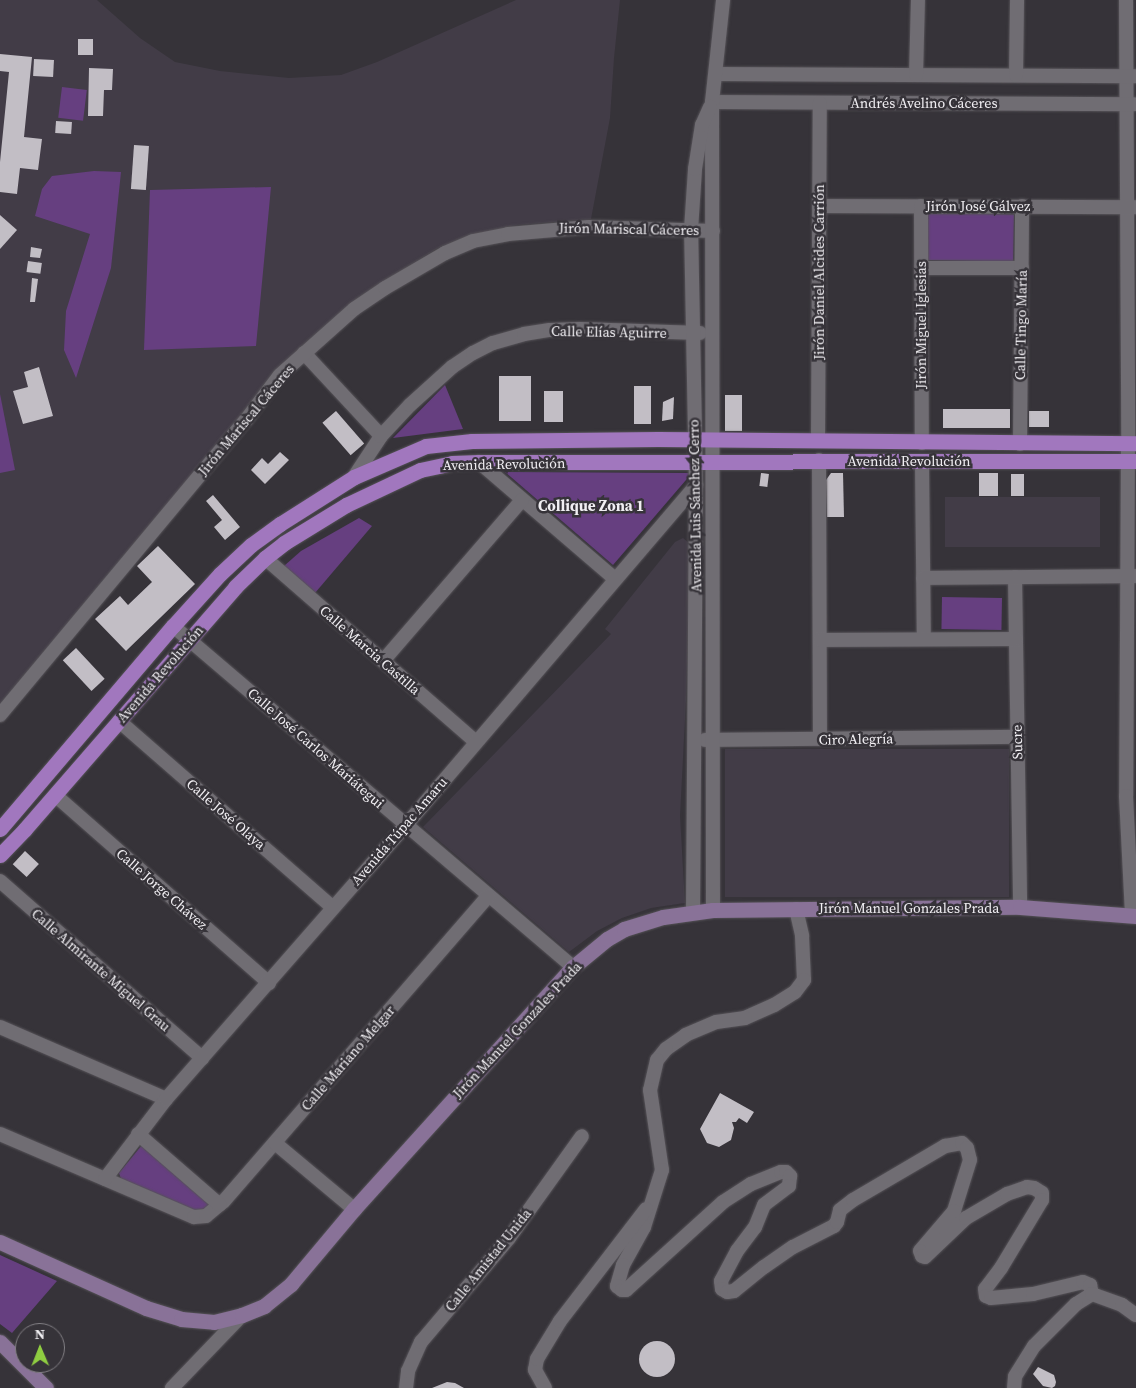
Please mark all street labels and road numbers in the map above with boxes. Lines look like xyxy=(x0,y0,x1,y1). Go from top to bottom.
street label: Andrés Avelino Cáceres xyxy=(851,95,997,111)
street label: Jirón Daniel Alcides Carrión xyxy=(811,184,827,360)
street label: Jirón José Gálvez xyxy=(926,198,1030,214)
street label: Jirón Mariscal Cáceres xyxy=(559,219,699,239)
street label: Jirón Miguel Iglesias xyxy=(913,261,929,389)
street label: Calle Tingo María xyxy=(1012,270,1030,380)
street label: Calle Elías Aguirre xyxy=(551,323,667,341)
street label: Jirón Mariscal Cáceres xyxy=(194,361,298,479)
street label: Avenida Luis Sánchez Cerro xyxy=(685,419,705,593)
street label: Avenida Revolución xyxy=(848,453,970,469)
street label: Avenida Revolución xyxy=(442,455,566,473)
street label: Calle Marcia Castilla xyxy=(316,602,424,698)
street label: Avenida Revolución xyxy=(113,622,207,726)
street label: Calle José Carlos Mariátegui xyxy=(245,684,387,812)
street label: Sucre xyxy=(1008,724,1026,760)
street label: Ciro Alegría xyxy=(818,730,894,748)
street label: Avenida Túpac Amaru xyxy=(347,773,451,889)
street label: Calle José Olaya xyxy=(183,775,269,853)
street label: Calle Jorge Chávez xyxy=(113,845,211,933)
street label: Jirón Manuel Gonzales Prada xyxy=(819,900,999,916)
street label: Calle Almirante Miguel Grau xyxy=(28,905,174,1035)
street label: Jirón Manuel Gonzales Prada xyxy=(449,958,585,1102)
street label: Calle Mariano Melgar xyxy=(298,1002,398,1114)
street label: Calle Amistad Unida xyxy=(441,1205,535,1315)

